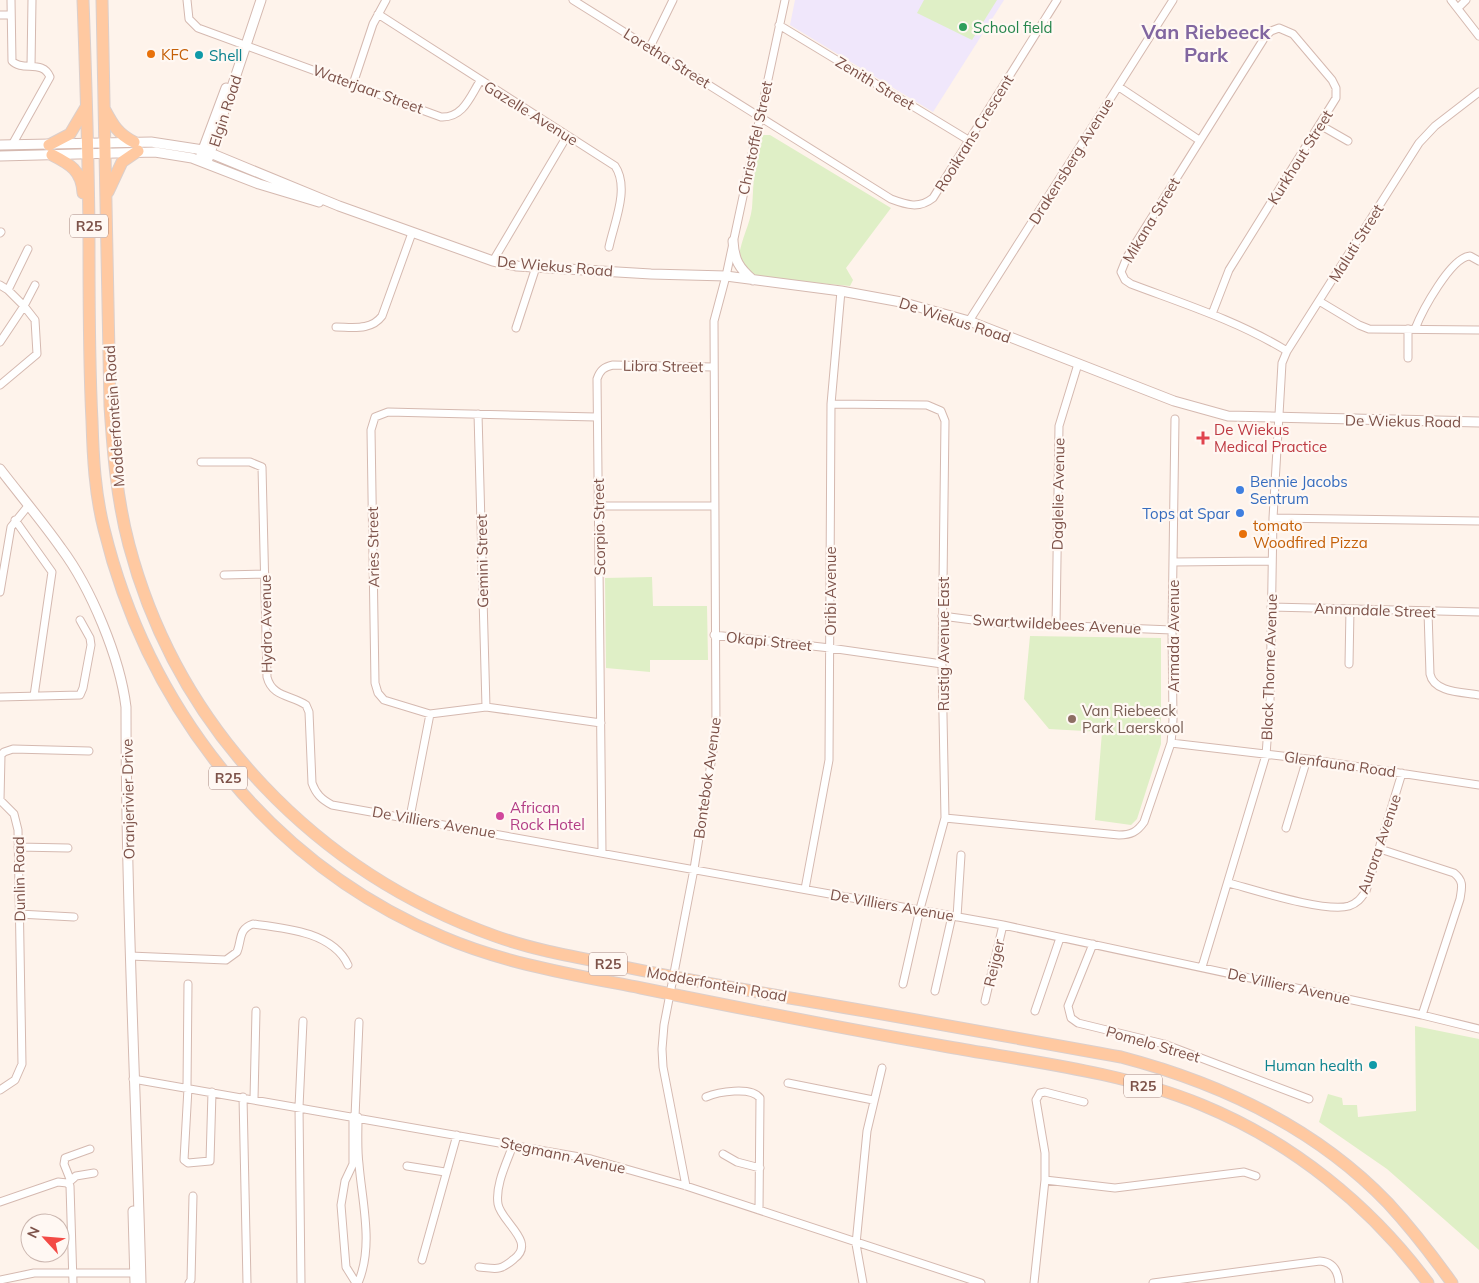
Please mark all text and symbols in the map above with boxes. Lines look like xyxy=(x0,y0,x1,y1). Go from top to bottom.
place label: School field xyxy=(973,18,1053,37)
district label: Van Riebeeck Park xyxy=(1141,19,1271,67)
marker: School field xyxy=(957,21,969,33)
street label: Loretha Street xyxy=(620,24,714,92)
place label: KFC xyxy=(161,45,189,64)
place label: Shell xyxy=(209,46,242,65)
marker: KFC xyxy=(145,48,157,60)
marker: Shell xyxy=(193,49,205,61)
street label: Zenith Street xyxy=(832,52,918,114)
street label: Waterjaar Street xyxy=(310,60,426,118)
street label: Rooikrans Crescent xyxy=(930,71,1018,195)
street label: Elgin Road xyxy=(204,73,246,149)
street label: Gazelle Avenue xyxy=(480,77,582,149)
street label: Christoffel Street xyxy=(734,79,776,197)
street label: Drakensberg Avenue xyxy=(1024,94,1118,228)
street label: Kurkhout Street xyxy=(1263,106,1337,208)
street label: Mikana Street xyxy=(1118,174,1184,266)
street label: Maluti Street xyxy=(1325,201,1387,285)
road number: R25 xyxy=(70,215,108,238)
street label: De Wiekus Road xyxy=(496,251,614,281)
street label: De Wiekus Road xyxy=(897,293,1013,347)
street label: Modderfontein Road xyxy=(100,344,128,488)
street label: Libra Street xyxy=(623,356,703,376)
street label: De Wiekus Road xyxy=(1345,410,1461,432)
place label: De Wiekus Medical Practice xyxy=(1214,420,1327,456)
marker: De Wiekus Medical Practice xyxy=(1196,431,1210,445)
street label: Daglelie Avenue xyxy=(1048,438,1068,550)
place label: Bennie Jacobs Sentrum xyxy=(1250,472,1348,508)
street label: Scorpio Street xyxy=(589,478,609,576)
marker: Bennie Jacobs Sentrum xyxy=(1234,484,1246,496)
place label: Tops at Spar xyxy=(1142,504,1231,523)
street label: Aries Street xyxy=(363,506,383,588)
marker: Tops at Spar xyxy=(1234,507,1246,519)
street label: Gemini Street xyxy=(472,514,492,608)
place label: tomato Woodfired Pizza xyxy=(1253,516,1368,552)
marker: tomato Woodfired Pizza xyxy=(1237,528,1249,540)
street label: Oribi Avenue xyxy=(821,546,840,636)
street label: Hydro Avenue xyxy=(256,575,276,673)
street label: Rustig Avenue East xyxy=(934,577,953,711)
street label: Armada Avenue xyxy=(1164,580,1183,692)
street label: Black Thorne Avenue xyxy=(1257,593,1281,741)
street label: Annandale Street xyxy=(1314,598,1436,622)
street label: Swartwildebees Avenue xyxy=(972,610,1142,638)
street label: Okapi Street xyxy=(725,627,813,655)
place label: Van Riebeeck Park Laerskool xyxy=(1082,701,1184,737)
marker: Van Riebeeck Park Laerskool xyxy=(1066,713,1078,725)
street label: Bontebok Avenue xyxy=(689,716,725,840)
street label: Oranjerivier Drive xyxy=(117,738,139,860)
street label: Glenfauna Road xyxy=(1283,747,1397,781)
road number: R25 xyxy=(209,766,247,790)
street label: Aurora Avenue xyxy=(1353,792,1405,896)
place label: African Rock Hotel xyxy=(510,798,585,834)
street label: De Villiers Avenue xyxy=(371,802,497,842)
marker: African Rock Hotel xyxy=(494,810,506,822)
street label: Dunlin Road xyxy=(9,836,29,922)
street label: De Villiers Avenue xyxy=(829,885,955,925)
street label: Reijger xyxy=(979,937,1009,989)
road number: R25 xyxy=(589,952,627,976)
street label: Modderfontein Road xyxy=(645,962,789,1006)
street label: De Villiers Avenue xyxy=(1226,964,1352,1008)
street label: Pomelo Street xyxy=(1104,1022,1202,1066)
place label: Human health xyxy=(1264,1056,1363,1075)
marker: Human health xyxy=(1367,1059,1379,1071)
road number: R25 xyxy=(1124,1074,1162,1098)
street label: Stegmann Avenue xyxy=(499,1132,627,1178)
north arrow xyxy=(20,1213,70,1263)
text: N xyxy=(23,1224,44,1241)

